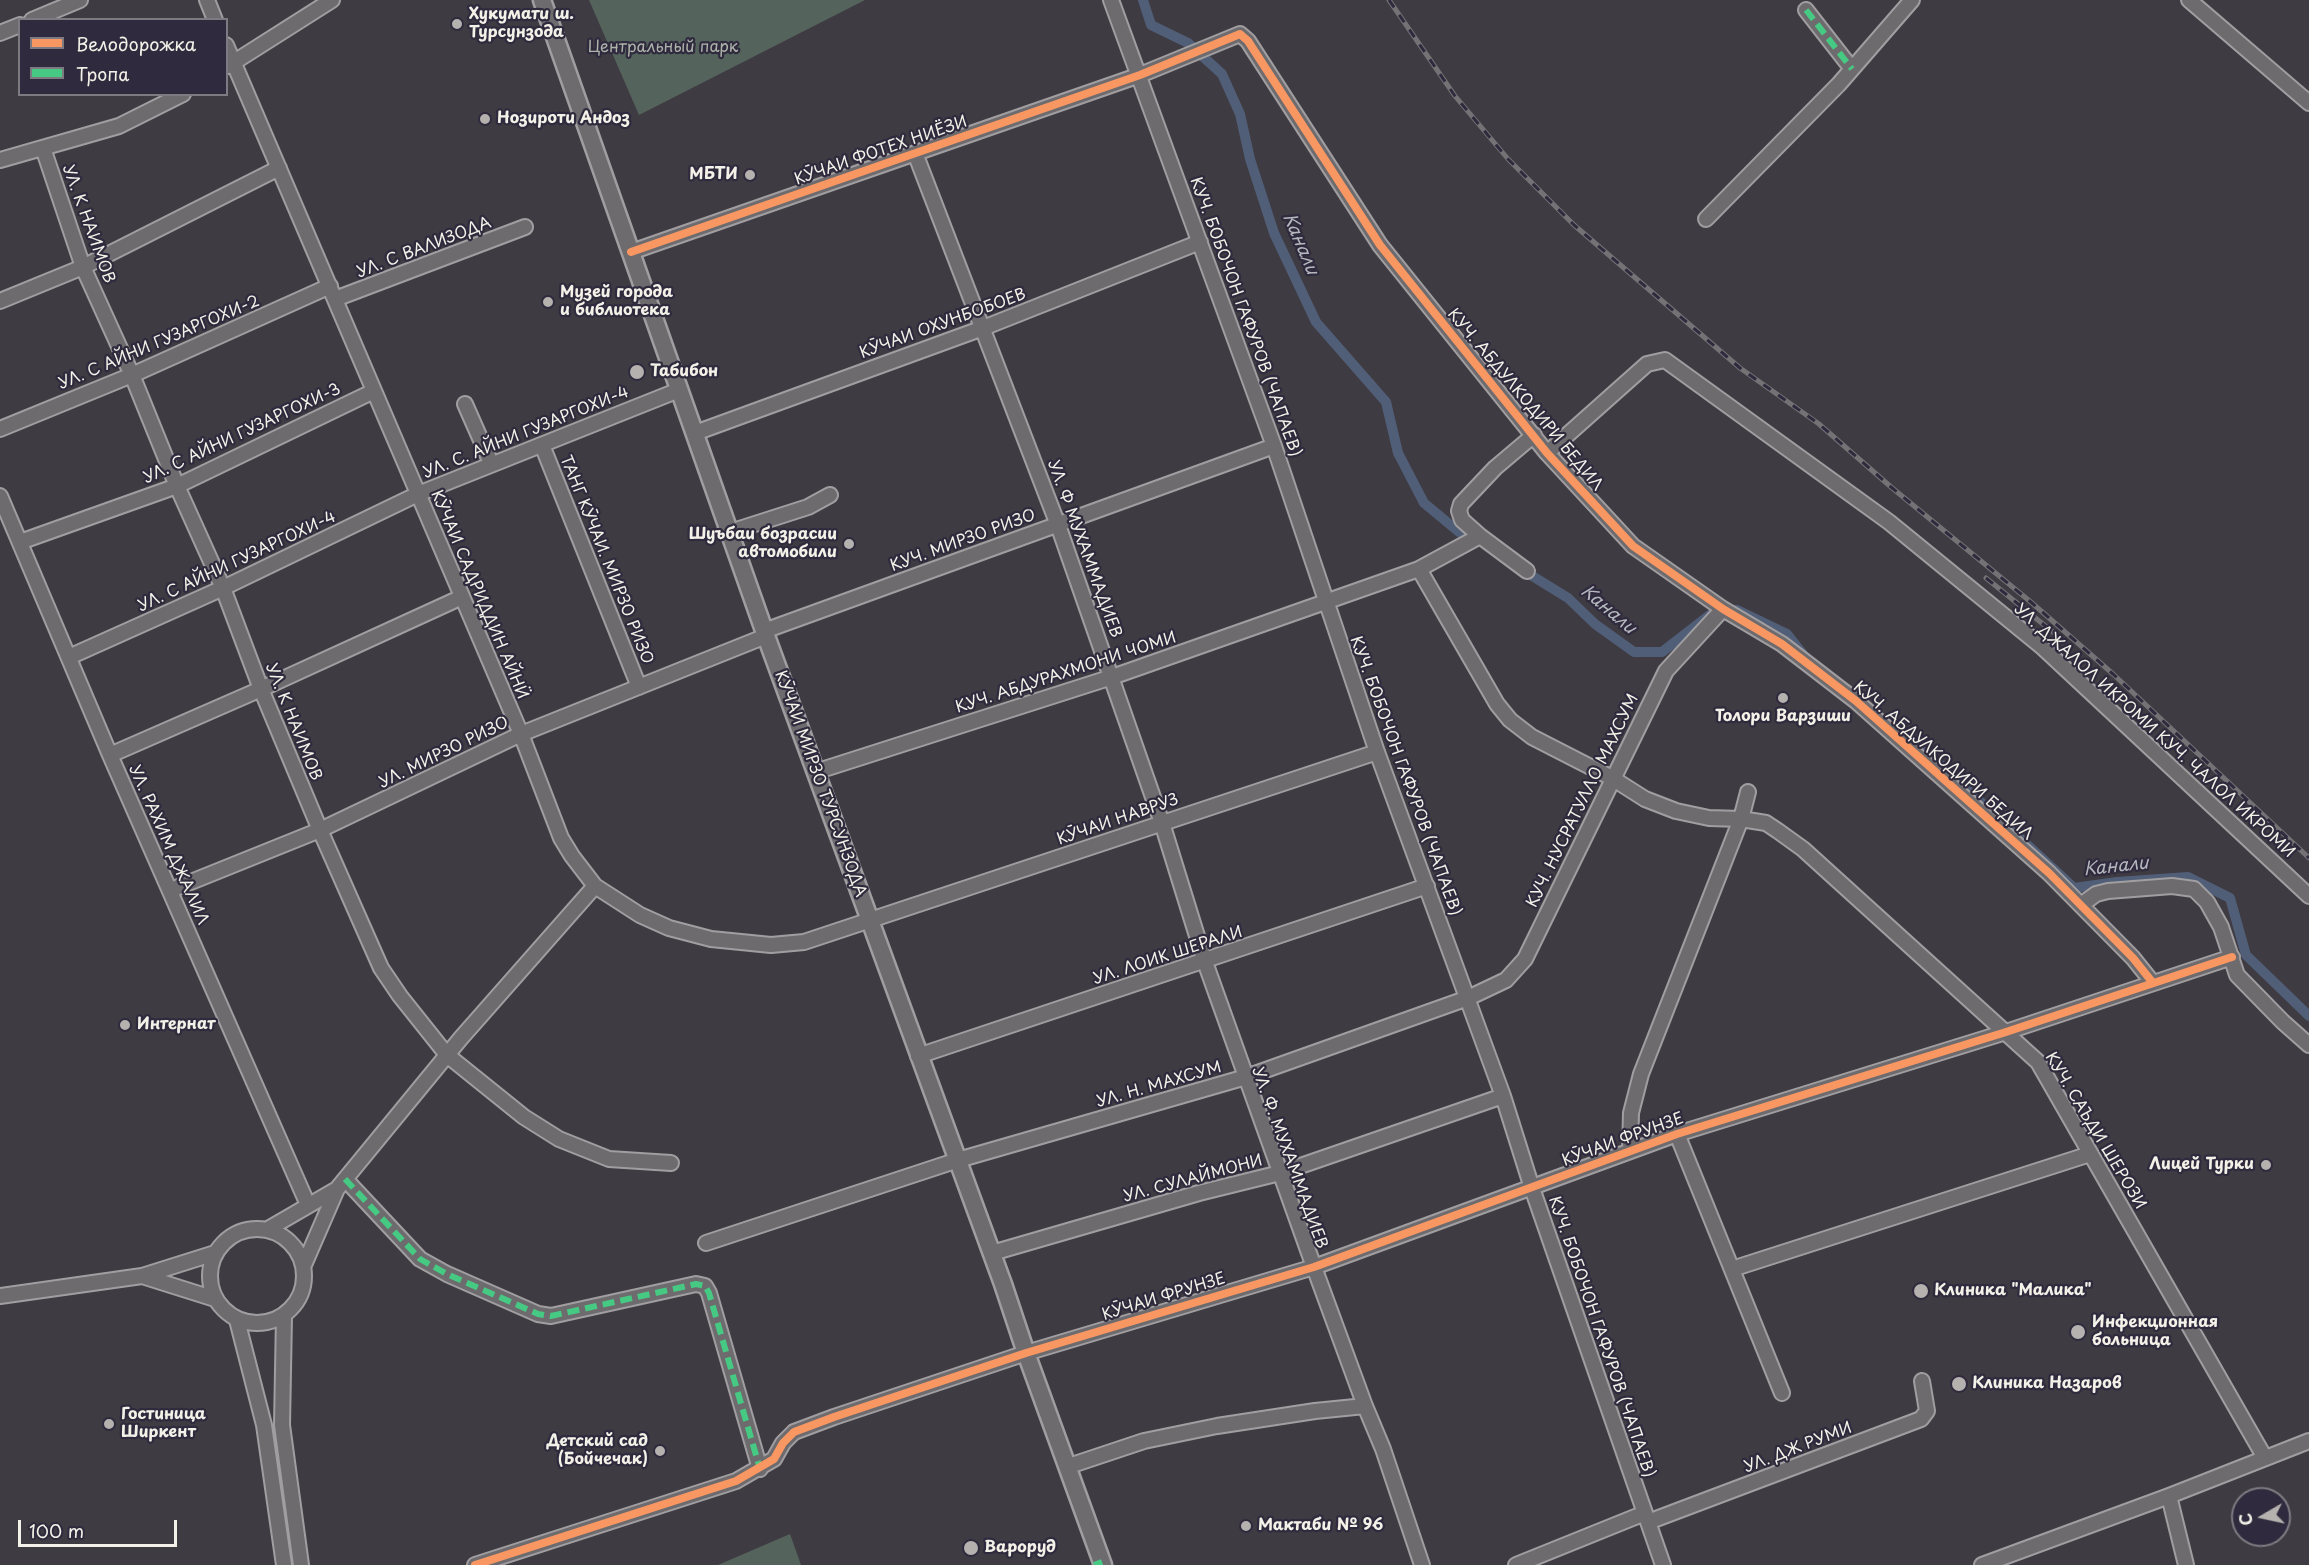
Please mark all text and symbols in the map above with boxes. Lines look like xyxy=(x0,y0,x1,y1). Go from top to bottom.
place label: Хукумати ш. Турсунзода xyxy=(469,5,574,43)
marker: Хукумати ш. Турсунзода xyxy=(450,17,464,31)
legend xyxy=(18,18,228,96)
text: Велодорожка xyxy=(76,30,196,57)
park label: Центральный парк xyxy=(588,38,738,58)
text: Тропа xyxy=(76,60,129,87)
place label: Нозироти Андоз xyxy=(497,109,630,129)
marker: Нозироти Андоз xyxy=(478,112,492,126)
street label: КӮЧАИ ФОТЕХ НИЁЗИ xyxy=(792,112,970,190)
street label: УЛ. К НАИМОВ xyxy=(58,162,118,286)
place label: МБТИ xyxy=(689,165,738,185)
marker: МБТИ xyxy=(743,168,757,182)
street label: КУЧ. БОБОЧОН ГАФУРОВ (ЧАПАЕВ) xyxy=(1185,175,1305,459)
water label: Канали xyxy=(1277,210,1323,278)
street label: УЛ. С ВАЛИЗОДА xyxy=(354,214,494,282)
place label: Музей города и библиотека xyxy=(560,283,673,321)
street label: КӮЧАИ ОХУНБОБОЕВ xyxy=(857,285,1029,363)
street label: УЛ. С АЙНИ ГУЗАРГОХИ-2 xyxy=(56,292,262,394)
marker: Музей города и библиотека xyxy=(541,295,555,309)
street label: КУЧ. АБДУЛКОДИРИ БЕДИЛ xyxy=(1443,305,1607,495)
place label: Табибон xyxy=(650,362,718,382)
marker: Табибон xyxy=(628,363,646,381)
street label: УЛ. С АЙНИ ГУЗАРГОХИ-3 xyxy=(140,380,344,488)
street label: УЛ. С. АЙНИ ГУЗАРГОХИ-4 xyxy=(420,383,632,483)
street label: ТАНГ КӮЧАИ. МИРЗО РИЗО xyxy=(555,453,657,667)
street label: УЛ. Ф МУХАММАДИЕВ xyxy=(1043,457,1125,641)
street label: КӮЧАИ САДРИДДИН АЙНӢ xyxy=(426,488,532,702)
street label: КУЧ. МИРЗО РИЗО xyxy=(888,506,1038,576)
street label: УЛ. С АЙНИ ГУЗАРГОХИ-4 xyxy=(135,508,339,616)
place label: Шуъбаи бозрасии автомобили xyxy=(689,525,837,563)
marker: Шуъбаи бозрасии автомобили xyxy=(842,537,856,551)
water label: Канали xyxy=(1576,581,1640,639)
street label: УЛ. ДЖАЛОЛ ИКРОМИ КУЧ. ЧАЛОЛ ИКРОМИ xyxy=(2010,600,2298,862)
street label: КУЧ. АБДУРАХМОНИ ЧОМИ xyxy=(953,628,1179,718)
street label: КУЧ. БОБОЧОН ГАФУРОВ (ЧАПАЕВ) xyxy=(1345,634,1465,918)
street label: УЛ. К НАИМОВ xyxy=(261,661,325,783)
street label: КӮЧАИ МИРЗО ТУРСУНЗОДА xyxy=(770,668,870,900)
street label: КУЧ. АБДУЛКОДИРИ БЕДИЛ xyxy=(1849,678,2037,844)
street label: КУЧ. НУСРАТУЛЛО МАХСУМ xyxy=(1523,691,1643,911)
marker: Толори Варзиши xyxy=(1776,691,1790,705)
place label: Толори Варзиши xyxy=(1715,707,1851,727)
street label: УЛ. МИРЗО РИЗО xyxy=(376,713,512,793)
street label: УЛ. РАХИМ ДЖАЛИЛ xyxy=(124,762,212,928)
street label: КӮЧАИ НАВРУЗ xyxy=(1055,790,1181,850)
water label: Канали xyxy=(2082,853,2150,881)
street label: УЛ. ЛОИК ШЕРАЛИ xyxy=(1091,923,1245,989)
place label: Интернат xyxy=(137,1015,216,1035)
marker: Интернат xyxy=(118,1018,132,1032)
street label: КУЧ. САЪДИ ШЕРОЗИ xyxy=(2040,1049,2150,1213)
street label: УЛ. Н. МАХСУМ xyxy=(1094,1058,1224,1112)
street label: УЛ. Ф. МУХАММАДИЕВ xyxy=(1247,1064,1331,1252)
street label: КӮЧАИ ФРУНЗЕ xyxy=(1560,1109,1686,1171)
street label: УЛ. СУЛАЙМОНИ xyxy=(1121,1151,1265,1207)
place label: Лицей Турки xyxy=(2149,1155,2254,1175)
marker: Лицей Турки xyxy=(2259,1158,2273,1172)
street label: КУЧ. БОБОЧОН ГАФУРОВ (ЧАПАЕВ) xyxy=(1544,1194,1658,1480)
street label: КӮЧАИ ФРУНЗЕ xyxy=(1100,1269,1228,1325)
place label: Клиника "Малика" xyxy=(1934,1281,2092,1301)
marker: Клиника "Малика" xyxy=(1912,1282,1930,1300)
place label: Инфекционная больница xyxy=(2092,1313,2218,1351)
marker: Инфекционная больница xyxy=(2069,1323,2087,1341)
place label: Клиника Назаров xyxy=(1972,1374,2122,1394)
marker: Клиника Назаров xyxy=(1950,1375,1968,1393)
place label: Гостиница Ширкент xyxy=(121,1405,206,1443)
marker: Гостиница Ширкент xyxy=(102,1417,116,1431)
street label: УЛ. ДЖ РУМИ xyxy=(1741,1419,1855,1477)
place label: Детский сад (Бойчечак) xyxy=(547,1432,648,1470)
marker: Детский сад (Бойчечак) xyxy=(653,1444,667,1458)
north arrow xyxy=(2231,1487,2291,1547)
scale bar xyxy=(21,1508,180,1546)
text: С xyxy=(2232,1512,2258,1527)
place label: Мактаби № 96 xyxy=(1258,1516,1383,1536)
text: 100 m xyxy=(29,1517,84,1544)
marker: Мактаби № 96 xyxy=(1239,1519,1253,1533)
place label: Вароруд xyxy=(984,1538,1056,1558)
marker: Вароруд xyxy=(962,1539,980,1557)

